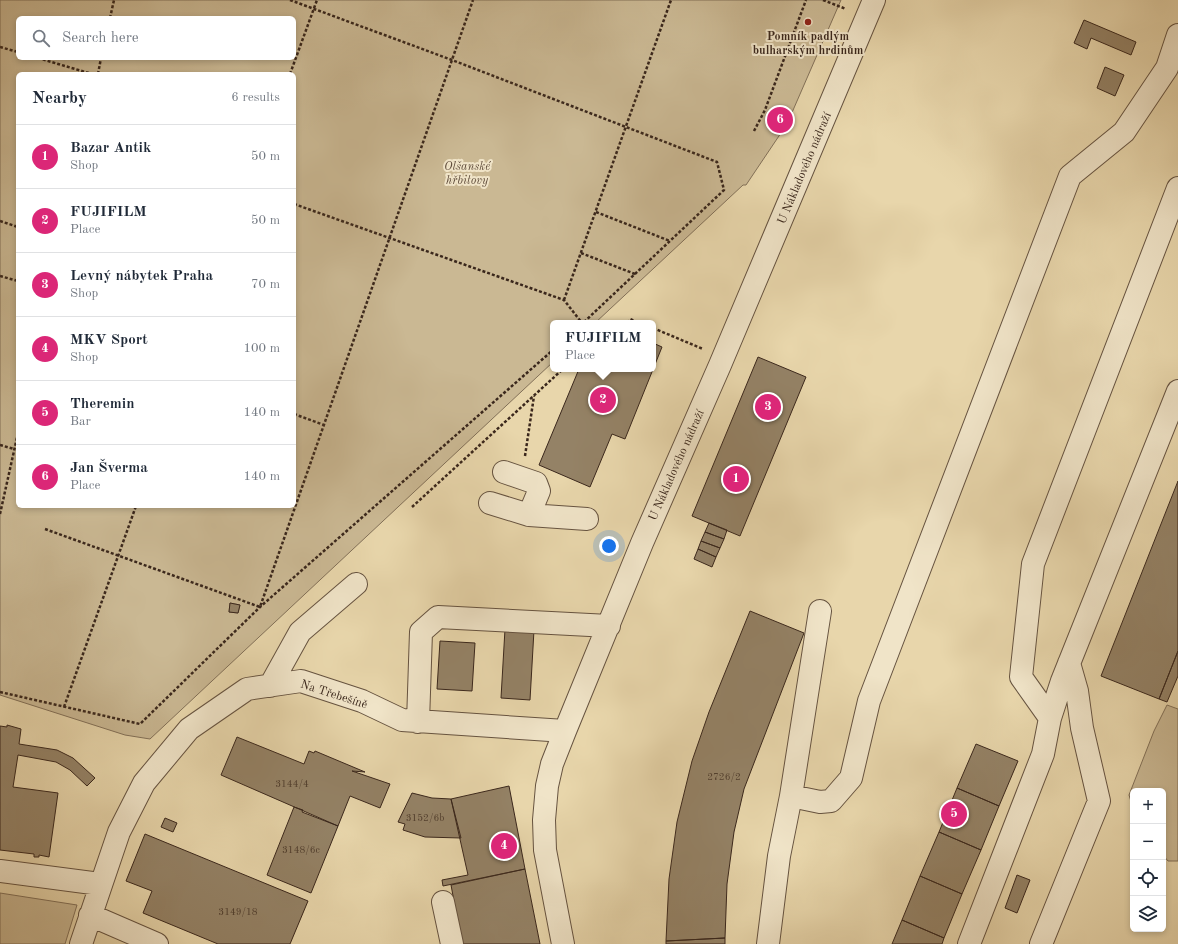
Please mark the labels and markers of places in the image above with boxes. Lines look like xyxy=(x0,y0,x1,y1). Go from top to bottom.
marker: Pomník padlým bulharským hrdinům xyxy=(803,17,813,27)
place label: Pomník padlým bulharským hrdinům xyxy=(753,31,864,57)
pin: 6 xyxy=(767,105,793,135)
pin: 2 xyxy=(590,385,616,415)
pin: 3 xyxy=(755,392,781,422)
pin: 1 xyxy=(723,464,749,494)
pin: 5 xyxy=(941,799,967,829)
pin: 4 xyxy=(491,831,517,861)

